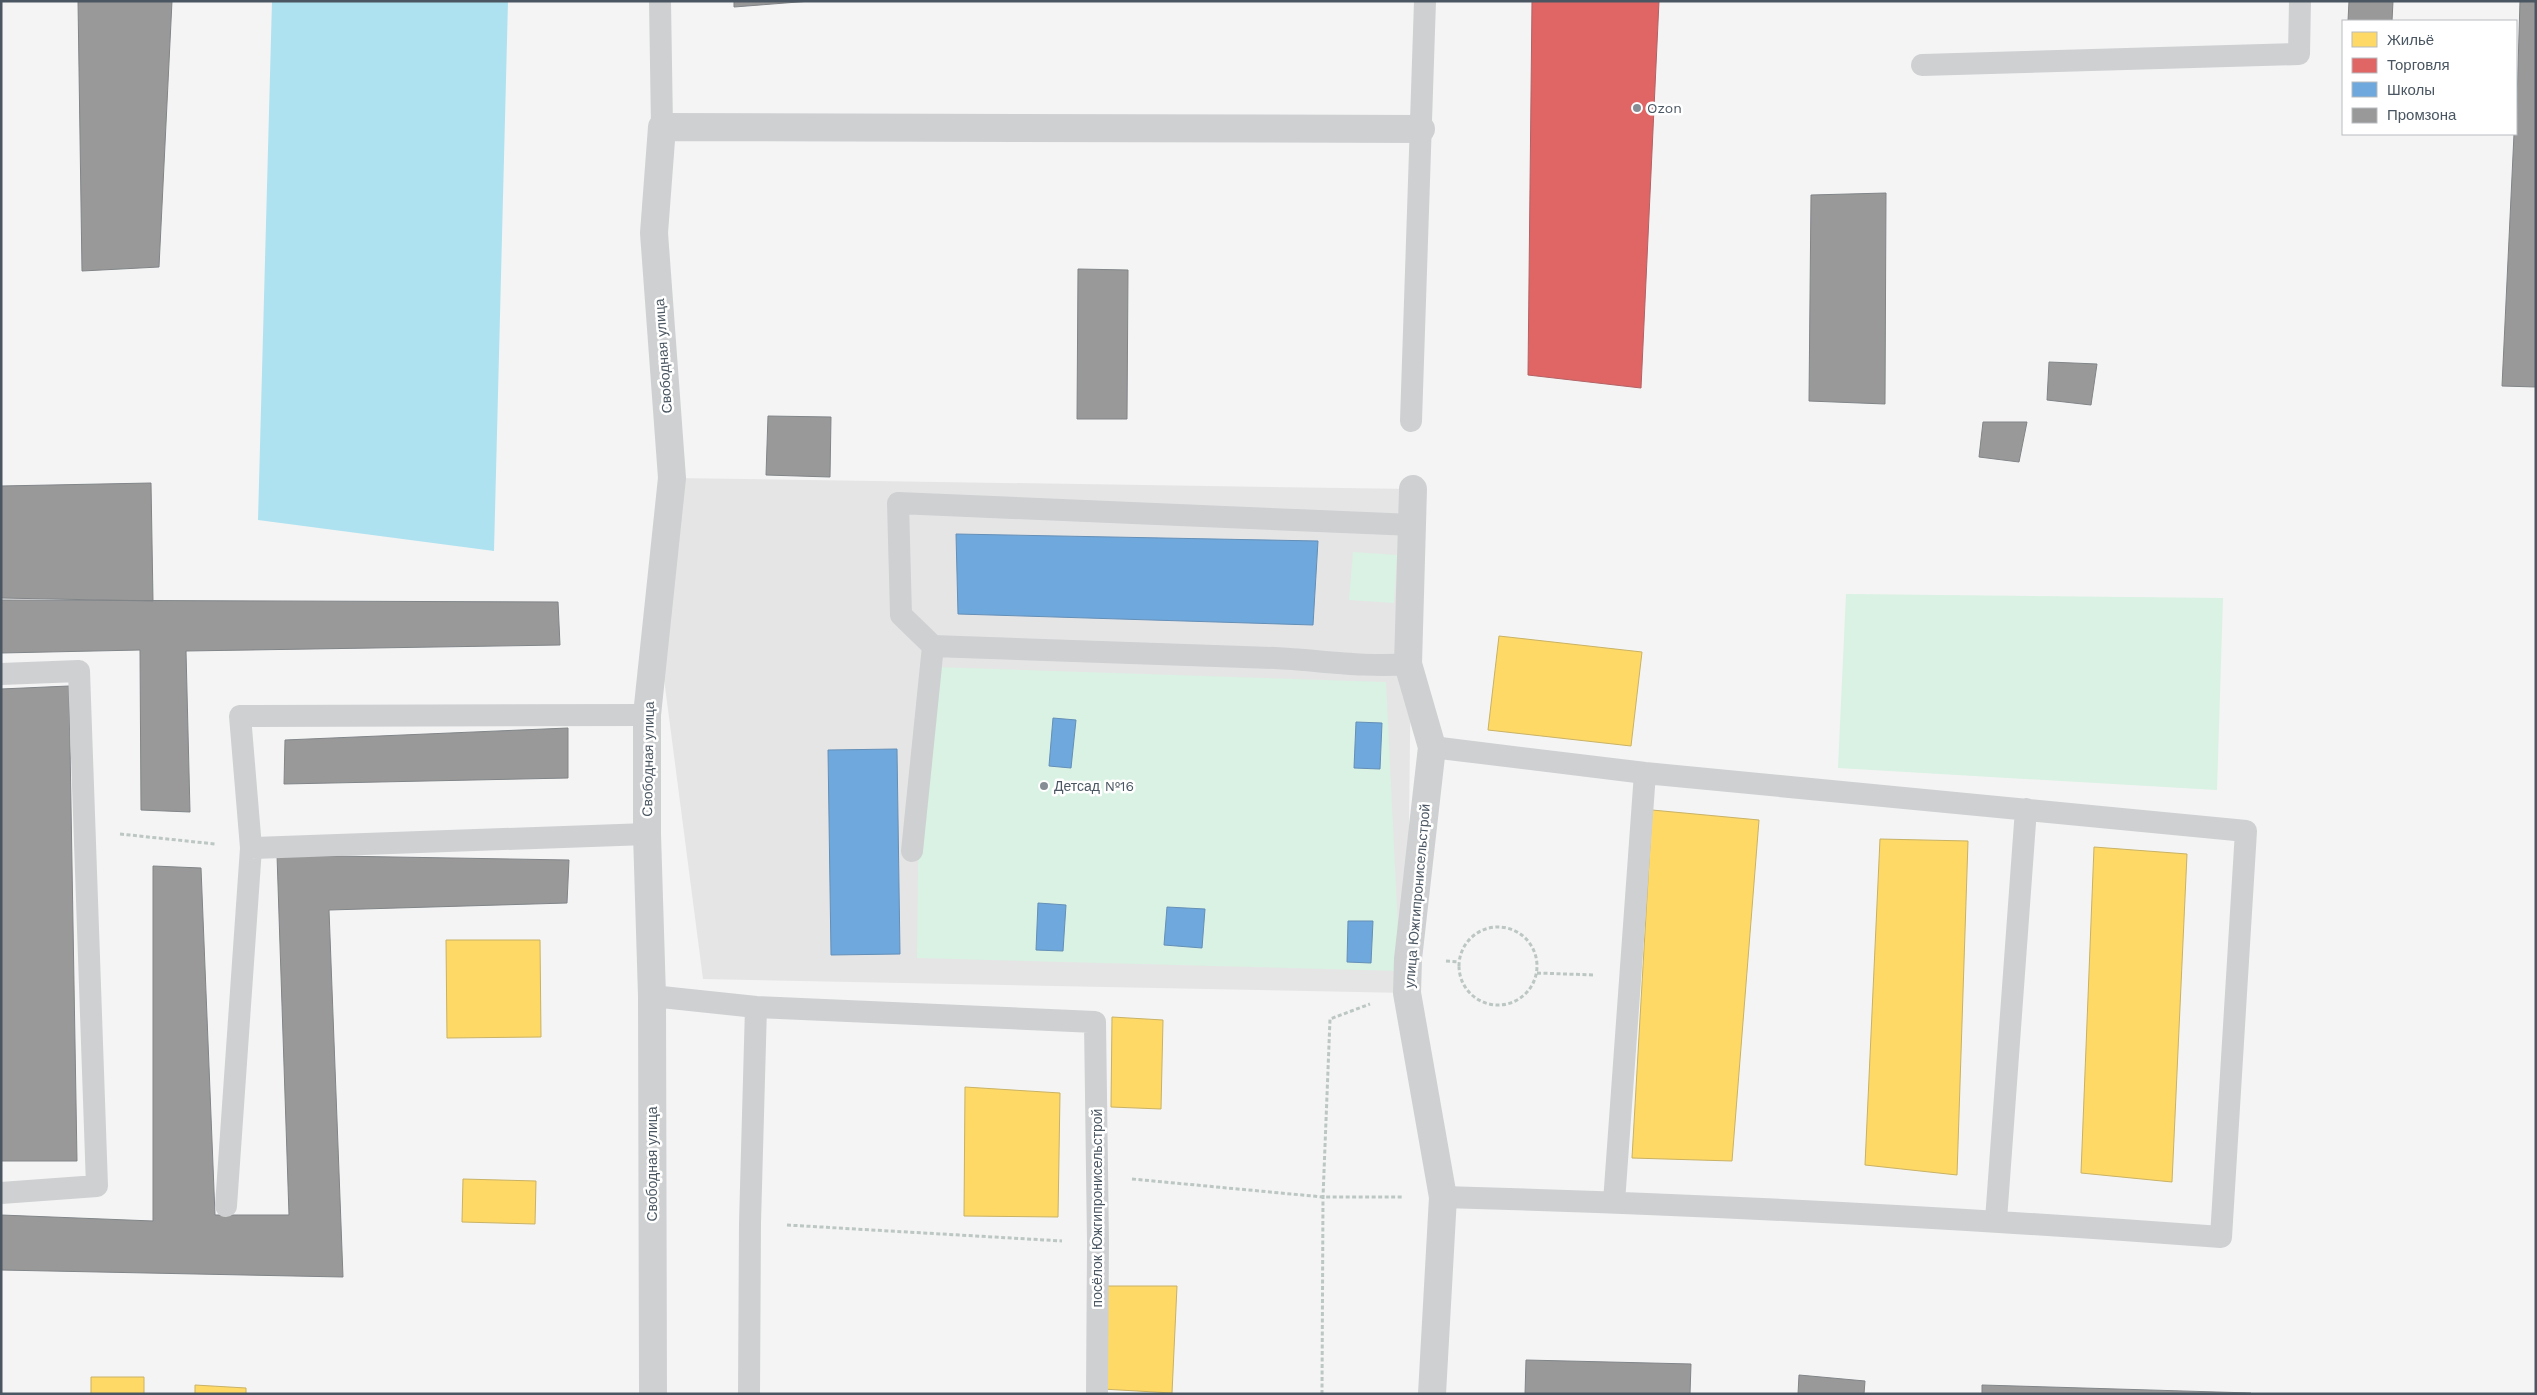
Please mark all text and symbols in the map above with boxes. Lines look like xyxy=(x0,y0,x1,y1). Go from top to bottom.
legend xyxy=(2342,20,2517,135)
text: Жильё xyxy=(2387,31,2434,49)
text: Торговля xyxy=(2387,56,2450,74)
text: Школы xyxy=(2387,81,2435,99)
place label: Ozon xyxy=(1647,100,1682,116)
marker: Ozon xyxy=(1631,102,1643,114)
text: Промзона xyxy=(2387,106,2457,124)
street label: Свободная улица xyxy=(651,298,675,414)
street label: Свободная улица xyxy=(639,701,657,817)
place label: Детсад №16 xyxy=(1054,778,1134,794)
marker: Детсад №16 xyxy=(1038,780,1050,792)
street label: улица Южгипронисельстрой xyxy=(1401,803,1433,989)
street label: Свободная улица xyxy=(644,1106,660,1222)
street label: посёлок Южгипронисельстрой xyxy=(1089,1109,1105,1307)

